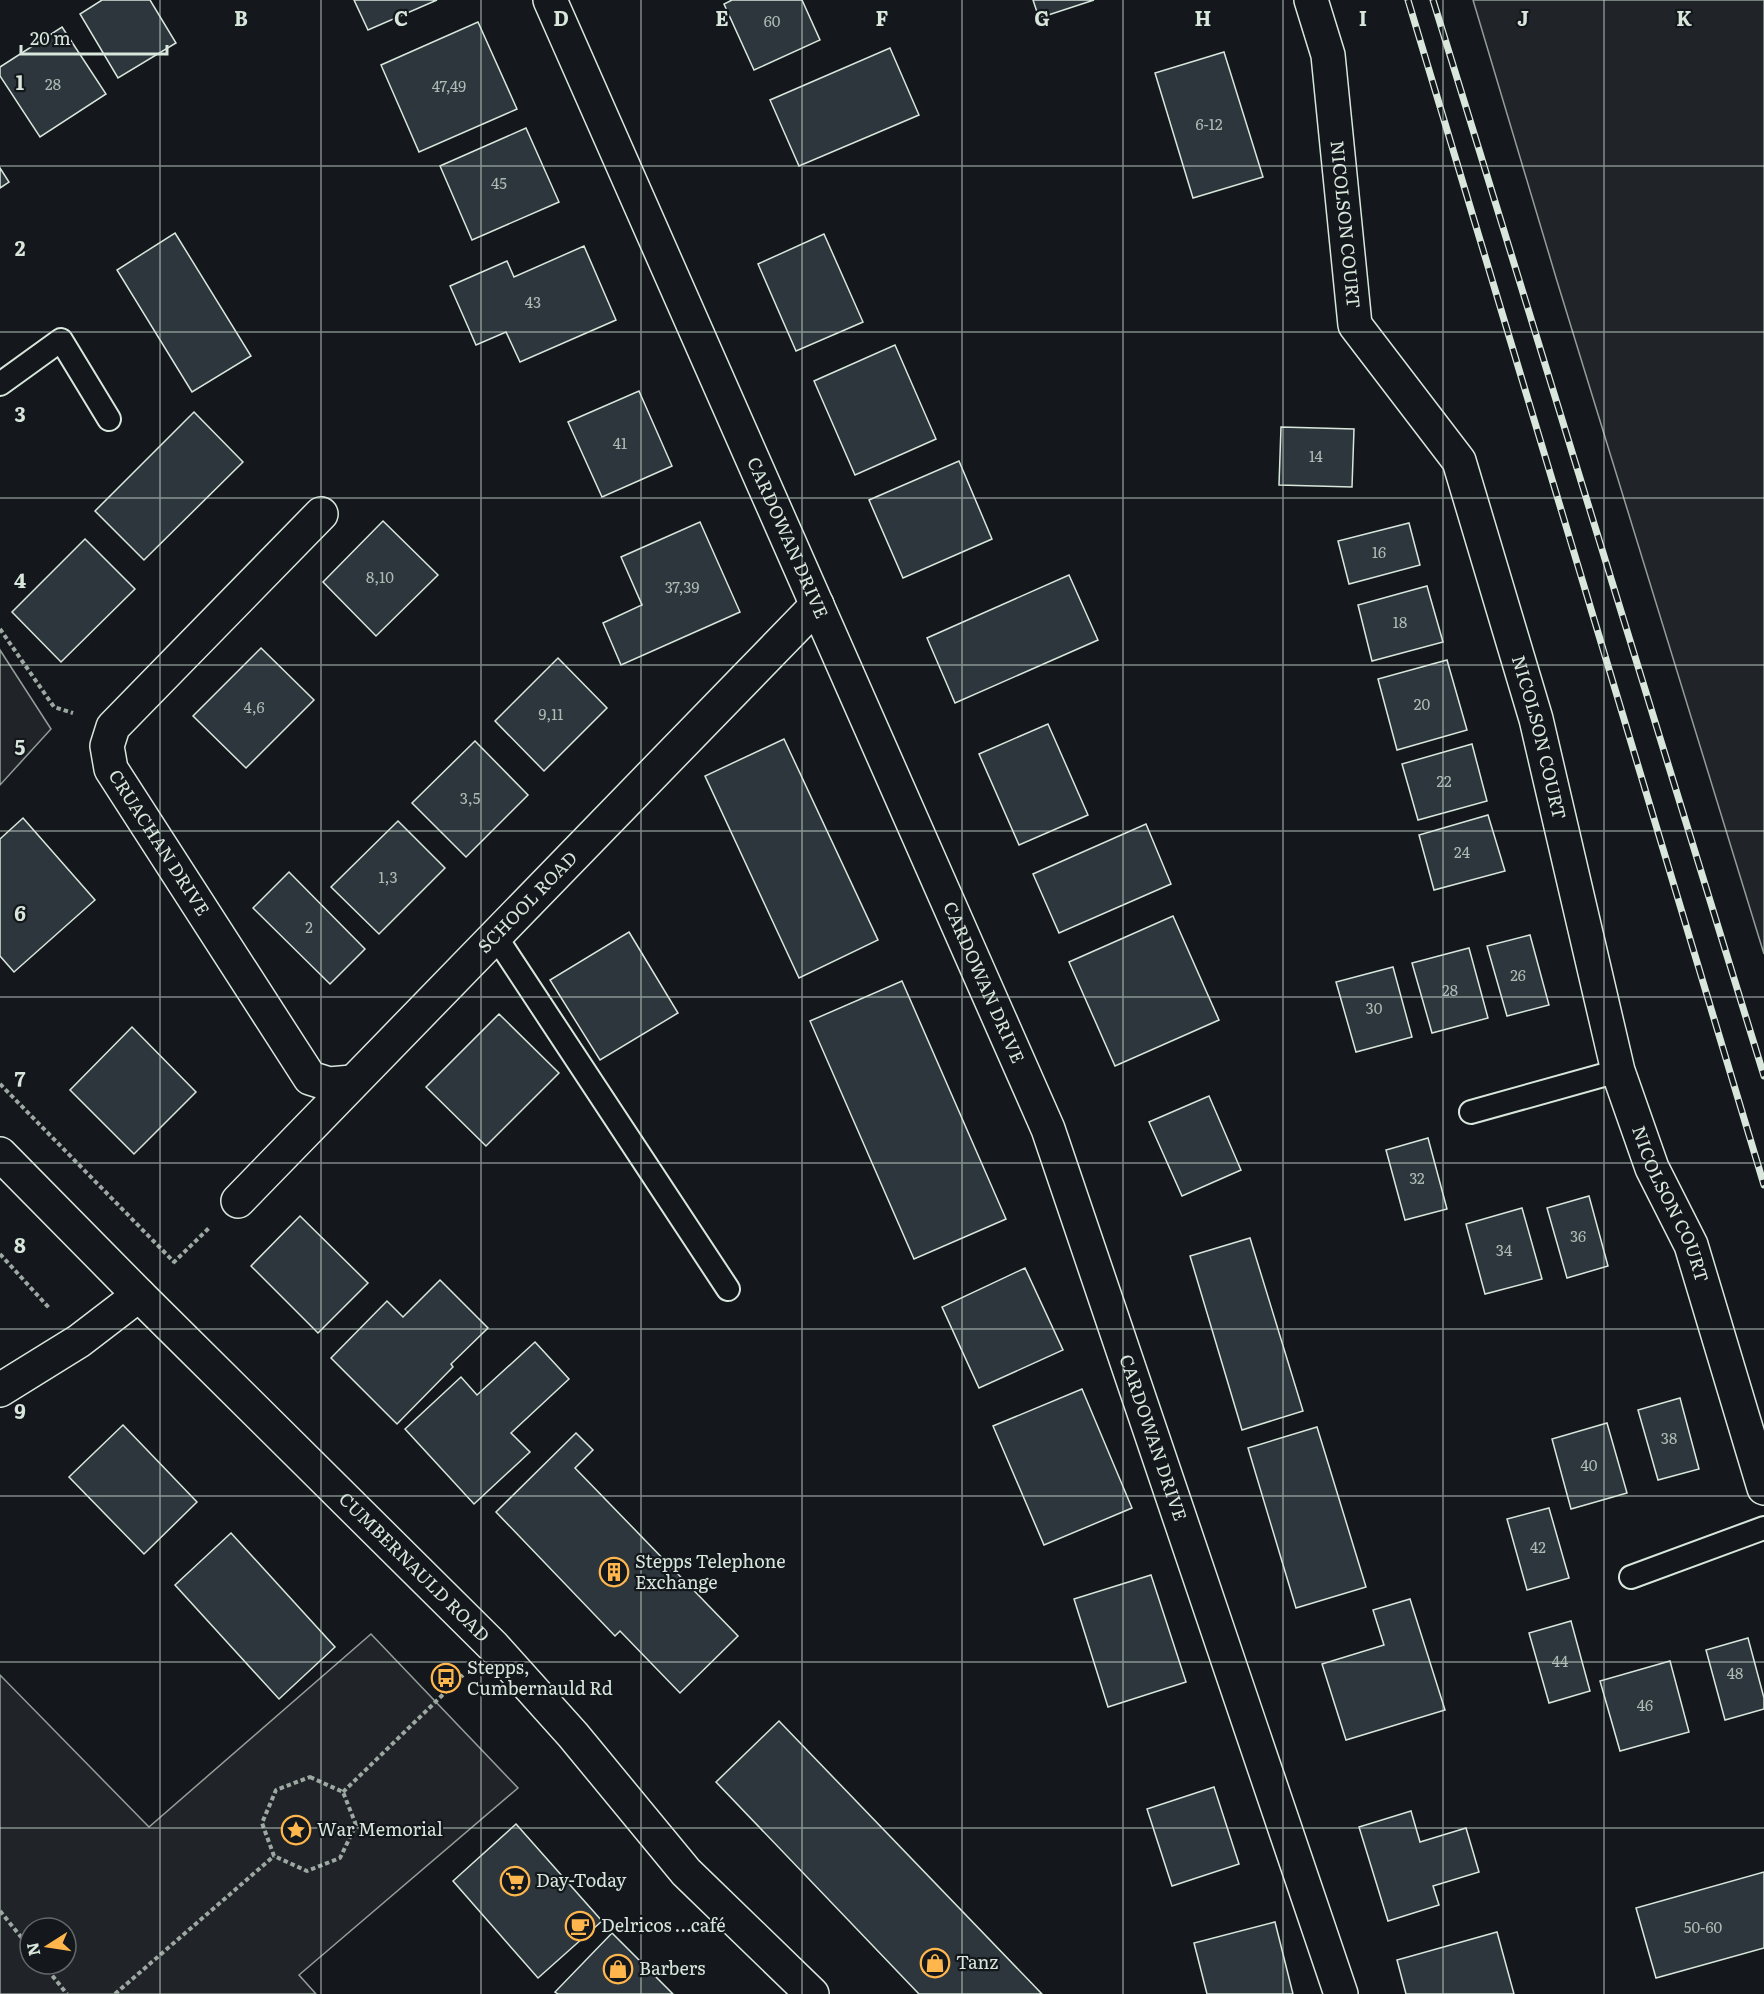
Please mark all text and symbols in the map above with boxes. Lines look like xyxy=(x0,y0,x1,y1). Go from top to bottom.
text: B xyxy=(234,2,248,32)
text: C xyxy=(394,2,408,32)
text: D xyxy=(553,2,569,32)
text: E xyxy=(715,2,729,32)
text: F xyxy=(876,2,889,32)
text: G xyxy=(1034,2,1050,32)
text: H xyxy=(1195,2,1211,32)
text: I xyxy=(1359,2,1367,32)
text: J xyxy=(1517,2,1529,32)
text: K xyxy=(1676,2,1692,32)
house number: 60 xyxy=(764,9,781,32)
scale bar xyxy=(21,18,166,56)
text: 20 m xyxy=(30,24,71,51)
text: 1 xyxy=(16,66,24,96)
house number: 28 xyxy=(45,72,61,95)
house number: 47,49 xyxy=(432,74,466,97)
house number: 6-12 xyxy=(1195,112,1223,135)
street label: NICOLSON COURT xyxy=(1325,139,1368,310)
house number: 45 xyxy=(491,171,507,194)
text: 2 xyxy=(15,232,26,262)
house number: 43 xyxy=(525,290,541,313)
text: 3 xyxy=(14,398,26,428)
house number: 41 xyxy=(613,431,627,454)
house number: 14 xyxy=(1309,444,1323,467)
street label: CARDOWAN DRIVE xyxy=(741,452,836,623)
house number: 16 xyxy=(1372,540,1386,563)
text: 4 xyxy=(14,564,26,594)
house number: 8,10 xyxy=(366,565,394,588)
house number: 37,39 xyxy=(665,575,699,598)
house number: 18 xyxy=(1393,610,1407,633)
street label: NICOLSON COURT xyxy=(1506,652,1574,822)
house number: 20 xyxy=(1414,692,1430,715)
house number: 4,6 xyxy=(243,695,265,718)
house number: 9,11 xyxy=(539,702,563,725)
text: 5 xyxy=(15,731,26,761)
street label: CRUACHAN DRIVE xyxy=(103,764,217,921)
house number: 22 xyxy=(1436,769,1452,792)
house number: 3,5 xyxy=(460,786,481,809)
house number: 24 xyxy=(1454,840,1470,863)
street label: SCHOOL ROAD xyxy=(471,844,583,959)
house number: 1,3 xyxy=(378,865,398,888)
text: 6 xyxy=(14,897,26,927)
street label: CARDOWAN DRIVE xyxy=(937,897,1032,1067)
house number: 2 xyxy=(305,915,313,938)
house number: 26 xyxy=(1510,963,1526,986)
house number: 28 xyxy=(1442,978,1458,1001)
house number: 30 xyxy=(1366,996,1383,1019)
text: 7 xyxy=(15,1063,26,1093)
street label: NICOLSON COURT xyxy=(1626,1122,1716,1285)
house number: 32 xyxy=(1409,1166,1425,1189)
house number: 36 xyxy=(1570,1224,1586,1247)
text: 8 xyxy=(14,1229,26,1259)
house number: 34 xyxy=(1496,1238,1512,1261)
street label: CARDOWAN DRIVE xyxy=(1113,1351,1195,1524)
text: 9 xyxy=(14,1395,26,1425)
house number: 38 xyxy=(1661,1426,1677,1449)
house number: 40 xyxy=(1581,1453,1598,1476)
street label: CUMBERNAULD ROAD xyxy=(333,1485,497,1648)
house number: 42 xyxy=(1530,1535,1546,1558)
place label: Stepps Telephone Exchange xyxy=(635,1547,786,1595)
building icon: Stepps Telephone Exchange xyxy=(598,1556,630,1588)
house number: 44 xyxy=(1552,1649,1568,1672)
place label: Stepps, Cumbernauld Rd xyxy=(467,1653,613,1701)
house number: 48 xyxy=(1727,1661,1743,1684)
bus stop icon: Stepps, Cumbernauld Rd xyxy=(430,1662,462,1694)
house number: 46 xyxy=(1637,1693,1653,1716)
place icon: War Memorial xyxy=(280,1814,312,1846)
place label: War Memorial xyxy=(317,1815,443,1842)
supermarket icon: Day-Today xyxy=(499,1865,531,1897)
place label: Day-Today xyxy=(536,1866,627,1893)
cafe icon: Delricos …café xyxy=(564,1910,596,1942)
place label: Delricos …café xyxy=(601,1911,726,1938)
house number: 50-60 xyxy=(1684,1915,1722,1938)
north arrow xyxy=(18,1916,78,1976)
text: N xyxy=(19,1940,45,1958)
shop icon: Tanz xyxy=(919,1947,951,1979)
place label: Tanz xyxy=(956,1948,998,1975)
shop icon: Barbers xyxy=(602,1953,634,1985)
place label: Barbers xyxy=(639,1954,705,1981)

